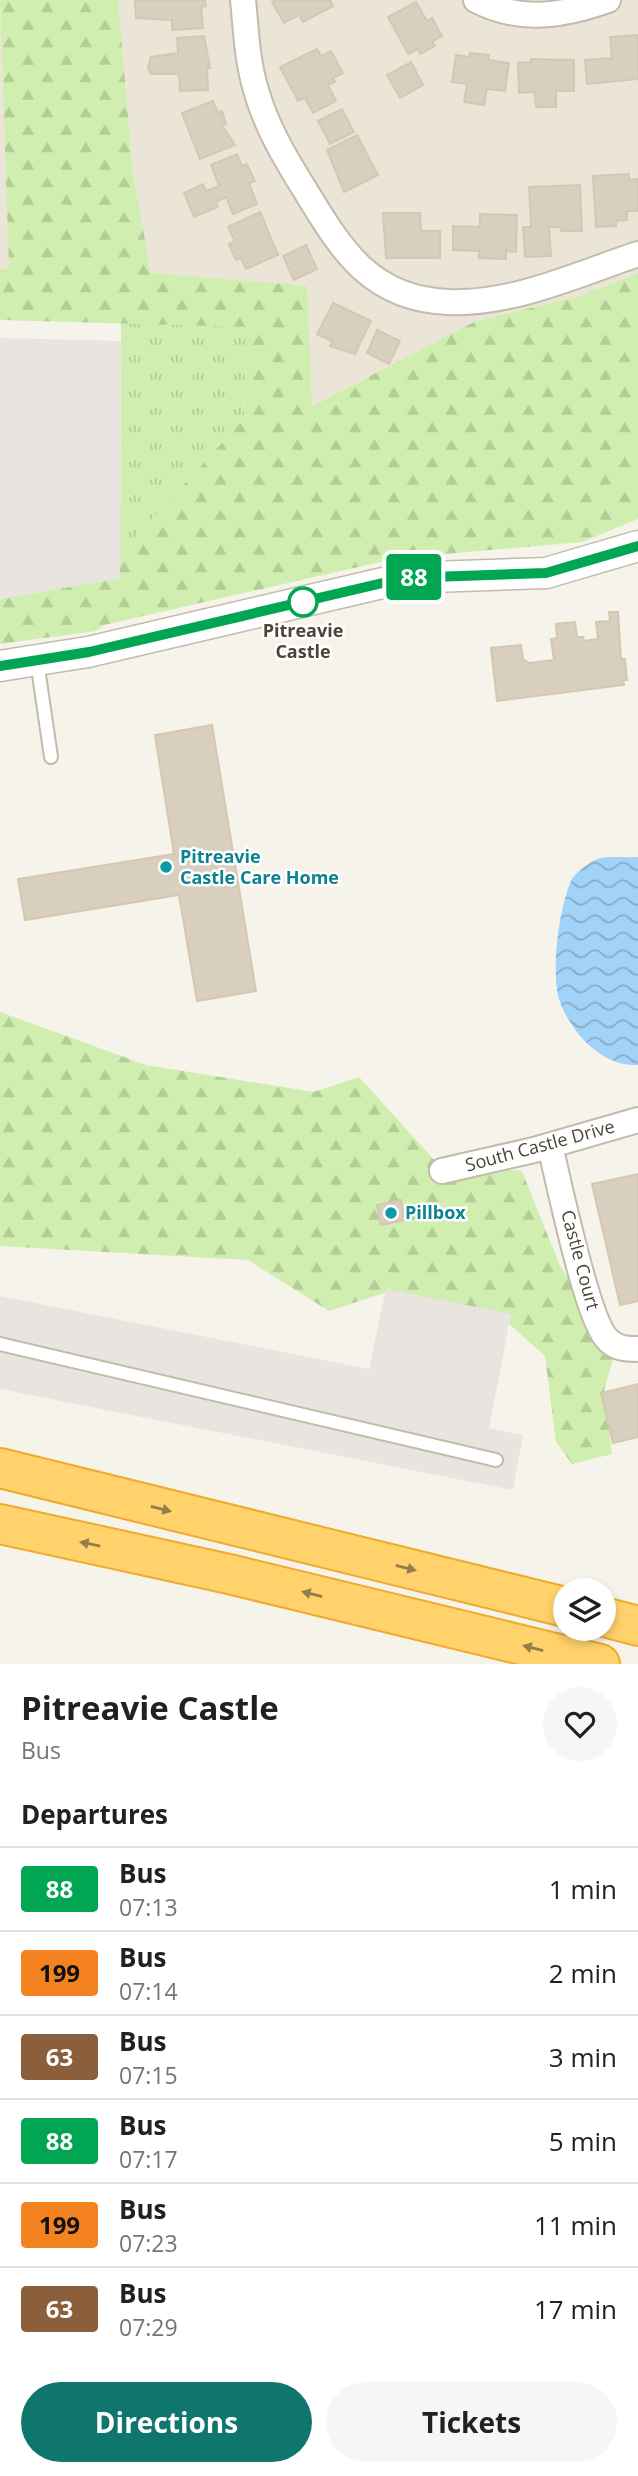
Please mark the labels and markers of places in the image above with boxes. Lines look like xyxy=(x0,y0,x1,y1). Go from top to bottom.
marker: Pitreavie Castle xyxy=(288,587,318,617)
place label: Pitreavie Castle xyxy=(263,618,343,663)
place label: Pitreavie Castle Care Home xyxy=(180,844,339,889)
marker: Pitreavie Castle Care Home xyxy=(158,859,174,875)
place label: Pillbox xyxy=(405,1200,466,1224)
marker: Pillbox xyxy=(383,1205,399,1221)

